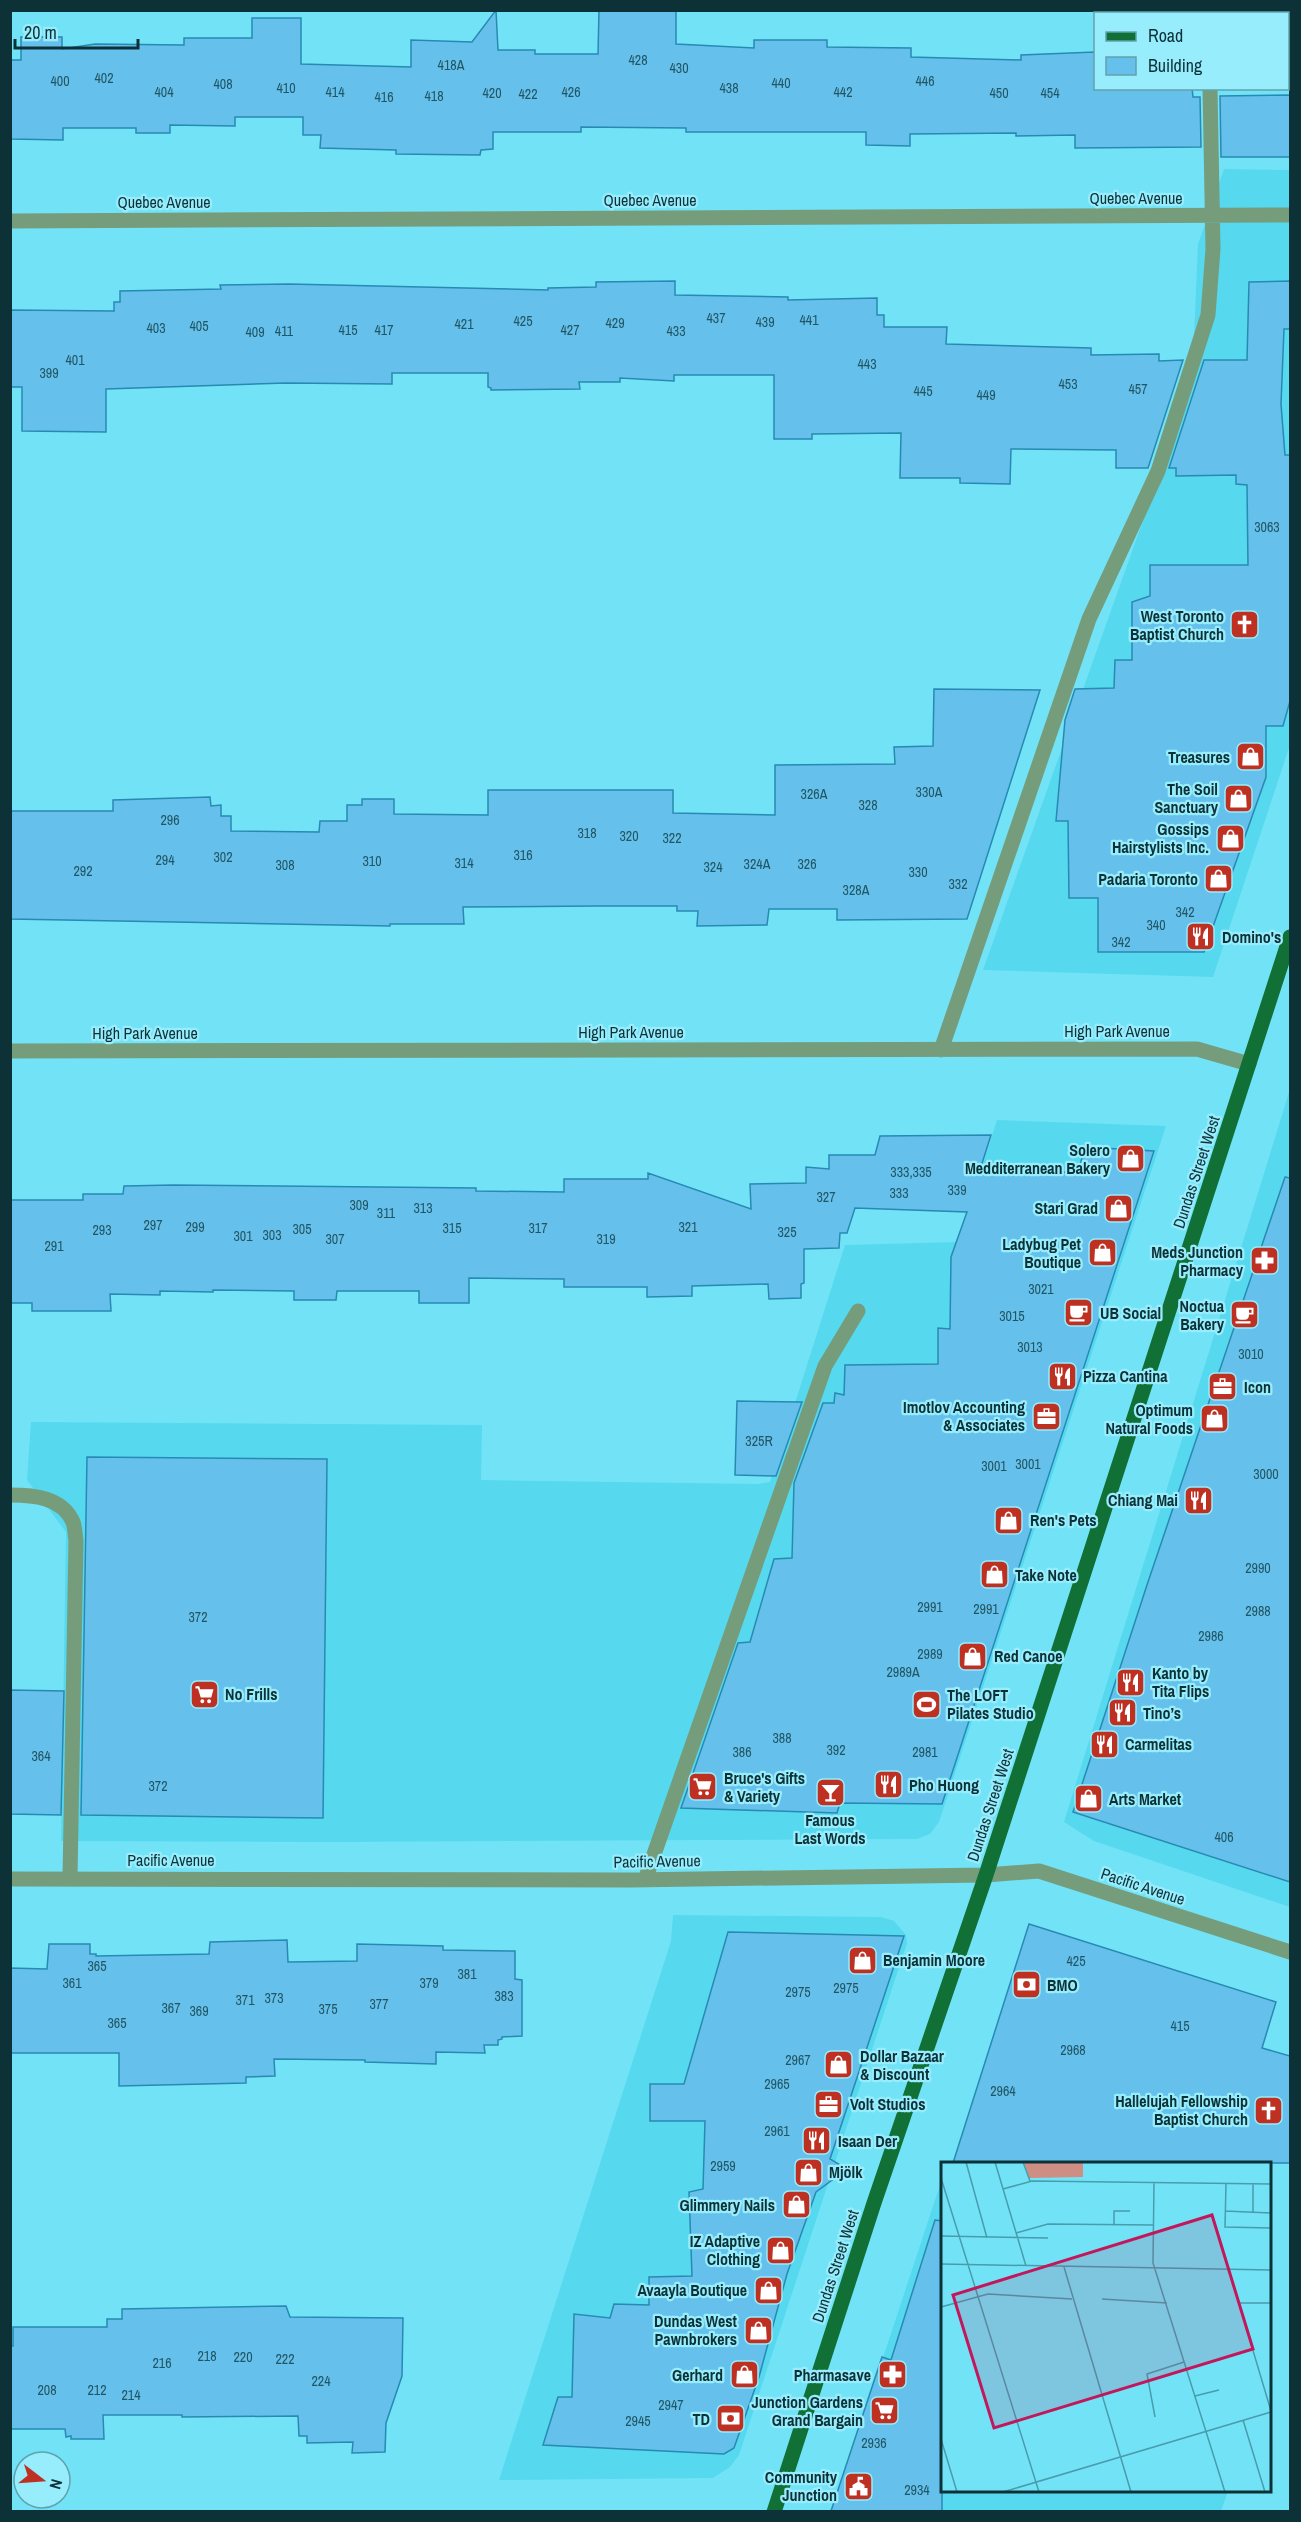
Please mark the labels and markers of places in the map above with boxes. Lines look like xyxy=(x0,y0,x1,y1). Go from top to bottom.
place label: West Toronto Baptist Church xyxy=(1130,605,1224,645)
church icon: West Toronto Baptist Church xyxy=(1229,609,1261,641)
shop icon: Treasures xyxy=(1235,741,1267,773)
place label: Treasures xyxy=(1168,746,1230,768)
place label: The Soil Sanctuary xyxy=(1155,778,1219,818)
shop icon: The Soil Sanctuary xyxy=(1223,782,1255,814)
place label: Gossips Hairstylists Inc. xyxy=(1112,818,1209,858)
shop icon: Gossips Hairstylists Inc. xyxy=(1214,822,1246,854)
shop icon: Padaria Toronto xyxy=(1203,863,1235,895)
place label: Padaria Toronto xyxy=(1098,868,1198,890)
restaurant icon: Domino's xyxy=(1185,921,1217,953)
place label: Domino's xyxy=(1222,926,1281,948)
place label: Solero Medditerranean Bakery xyxy=(965,1139,1111,1179)
shop icon: Solero Medditerranean Bakery xyxy=(1115,1143,1147,1175)
shop icon: Stari Grad xyxy=(1103,1192,1135,1224)
place label: Stari Grad xyxy=(1035,1197,1098,1219)
place label: Ladybug Pet Boutique xyxy=(1002,1233,1082,1273)
shop icon: Ladybug Pet Boutique xyxy=(1086,1237,1118,1269)
place label: Meds Junction Pharmacy xyxy=(1151,1241,1244,1281)
pharmacy icon: Meds Junction Pharmacy xyxy=(1248,1245,1280,1277)
place label: Noctua Bakery xyxy=(1180,1295,1225,1335)
cafe icon: UB Social xyxy=(1063,1297,1095,1329)
cafe icon: Noctua Bakery xyxy=(1229,1299,1261,1331)
place label: UB Social xyxy=(1100,1302,1161,1324)
restaurant icon: Pizza Cantina xyxy=(1046,1360,1078,1392)
place label: Pizza Cantina xyxy=(1083,1365,1168,1387)
office icon: Icon xyxy=(1207,1371,1239,1403)
place label: Icon xyxy=(1244,1376,1271,1398)
place label: Imotlov Accounting & Associates xyxy=(903,1396,1025,1436)
place label: Optimum Natural Foods xyxy=(1105,1399,1193,1439)
office icon: Imotlov Accounting & Associates xyxy=(1030,1400,1062,1432)
shop icon: Optimum Natural Foods xyxy=(1198,1403,1230,1435)
restaurant icon: Chiang Mai xyxy=(1183,1484,1215,1516)
place label: Chiang Mai xyxy=(1108,1489,1178,1511)
shop icon: Ren's Pets xyxy=(993,1504,1025,1536)
place label: Ren's Pets xyxy=(1030,1509,1097,1531)
shop icon: Take Note xyxy=(978,1559,1010,1591)
place label: Take Note xyxy=(1015,1564,1077,1586)
shop icon: Red Canoe xyxy=(957,1640,989,1672)
place label: Red Canoe xyxy=(994,1645,1063,1667)
place label: Kanto by Tita Flips xyxy=(1152,1662,1209,1702)
restaurant icon: Kanto by Tita Flips xyxy=(1115,1666,1147,1698)
supermarket icon: No Frills xyxy=(188,1678,220,1710)
place label: No Frills xyxy=(225,1683,278,1705)
place label: The LOFT Pilates Studio xyxy=(947,1684,1034,1724)
sports icon: The LOFT Pilates Studio xyxy=(910,1688,942,1720)
restaurant icon: Tino’s xyxy=(1106,1697,1138,1729)
place label: Tino’s xyxy=(1143,1702,1181,1724)
restaurant icon: Carmelitas xyxy=(1088,1728,1120,1760)
place label: Carmelitas xyxy=(1125,1733,1192,1755)
place label: Bruce's Gifts & Variety xyxy=(724,1767,805,1807)
restaurant icon: Pho Huong xyxy=(872,1769,904,1801)
supermarket icon: Bruce's Gifts & Variety xyxy=(687,1771,719,1803)
place label: Pho Huong xyxy=(909,1774,979,1796)
bar icon: Famous Last Words xyxy=(814,1776,846,1808)
shop icon: Arts Market xyxy=(1072,1783,1104,1815)
place label: Arts Market xyxy=(1109,1788,1182,1810)
place label: Famous Last Words xyxy=(794,1809,866,1849)
shop icon: Benjamin Moore xyxy=(846,1944,878,1976)
place label: Benjamin Moore xyxy=(883,1949,985,1971)
bank icon: BMO xyxy=(1010,1969,1042,2001)
place label: BMO xyxy=(1047,1974,1078,1996)
place label: Dollar Bazaar & Discount xyxy=(860,2045,945,2085)
shop icon: Dollar Bazaar & Discount xyxy=(823,2049,855,2081)
office icon: Volt Studios xyxy=(813,2088,845,2120)
place label: Hallelujah Fellowship Baptist Church xyxy=(1115,2090,1248,2130)
place label: Volt Studios xyxy=(850,2093,926,2115)
church icon: Hallelujah Fellowship Baptist Church xyxy=(1253,2094,1285,2126)
restaurant icon: Isaan Der xyxy=(801,2125,833,2157)
place label: Isaan Der xyxy=(838,2130,898,2152)
shop icon: Mjölk xyxy=(792,2156,824,2188)
place label: Mjölk xyxy=(829,2161,863,2183)
shop icon: Glimmery Nails xyxy=(780,2189,812,2221)
place label: Glimmery Nails xyxy=(679,2194,775,2216)
place label: IZ Adaptive Clothing xyxy=(690,2230,760,2270)
shop icon: IZ Adaptive Clothing xyxy=(765,2234,797,2266)
shop icon: Avaayla Boutique xyxy=(752,2274,784,2306)
place label: Avaayla Boutique xyxy=(637,2279,747,2301)
place label: Dundas West Pawnbrokers xyxy=(654,2310,738,2350)
shop icon: Dundas West Pawnbrokers xyxy=(742,2314,774,2346)
shop icon: Gerhard xyxy=(728,2359,760,2391)
pharmacy icon: Pharmasave xyxy=(876,2359,908,2391)
place label: Gerhard xyxy=(672,2364,723,2386)
place label: Pharmasave xyxy=(794,2364,871,2386)
place label: Junction Gardens Grand Bargain xyxy=(751,2391,863,2431)
supermarket icon: Junction Gardens Grand Bargain xyxy=(868,2395,900,2427)
bank icon: TD xyxy=(715,2403,747,2435)
place label: TD xyxy=(693,2408,710,2430)
place label: Community Junction xyxy=(765,2466,838,2506)
public building icon: Community Junction xyxy=(842,2470,874,2502)

